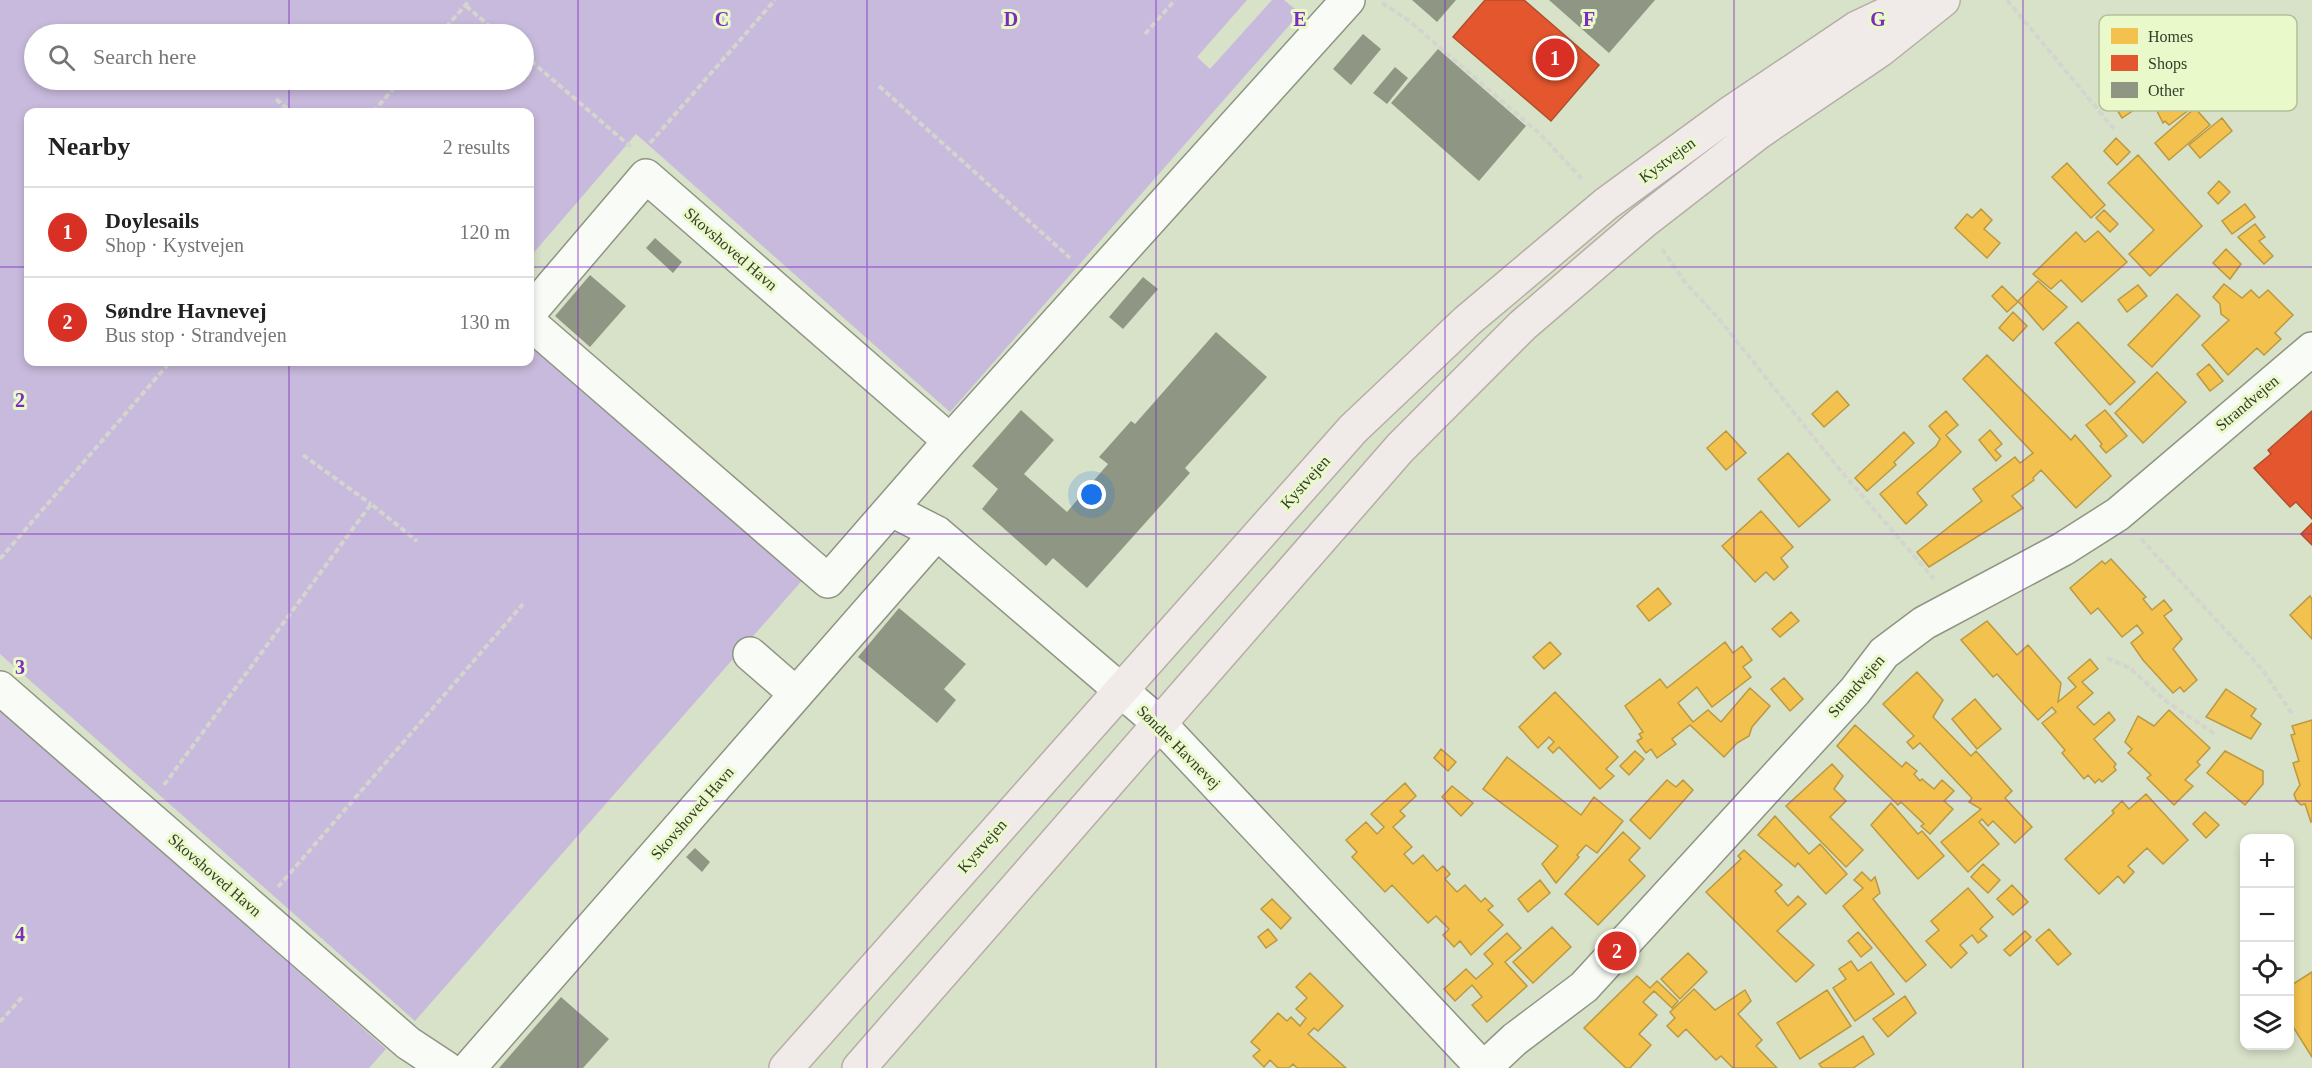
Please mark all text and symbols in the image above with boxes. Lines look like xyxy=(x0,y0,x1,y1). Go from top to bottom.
text: C xyxy=(715,8,729,30)
text: D xyxy=(1004,8,1018,30)
text: E xyxy=(1293,8,1307,30)
text: F xyxy=(1583,8,1595,30)
text: G xyxy=(1870,8,1886,30)
legend xyxy=(2099,15,2297,111)
search box xyxy=(24,24,534,90)
text: Homes xyxy=(2148,28,2193,45)
pin: 1 xyxy=(1536,36,1574,80)
icon: search xyxy=(45,41,78,74)
text: Search here xyxy=(93,44,196,69)
text: Shops xyxy=(2148,55,2187,73)
text: Other xyxy=(2148,82,2185,99)
text: Nearby xyxy=(48,132,130,161)
street label: Kystvejen xyxy=(1636,134,1699,187)
text: 2 results xyxy=(443,136,510,158)
street label: Skovshoved Havn xyxy=(681,204,781,294)
text: Doylesails xyxy=(105,208,199,233)
text: 1 xyxy=(63,221,73,243)
text: 120 m xyxy=(459,221,510,243)
text: Shop · Kystvejen xyxy=(105,234,244,256)
text: Søndre Havnevej xyxy=(105,298,267,323)
text: 2 xyxy=(63,311,73,333)
text: 130 m xyxy=(459,311,510,333)
text: Bus stop · Strandvejen xyxy=(105,324,287,346)
street label: Strandvejen xyxy=(2212,372,2282,435)
text: 2 xyxy=(15,389,25,411)
street label: Kystvejen xyxy=(1277,452,1334,512)
your location xyxy=(1077,480,1106,509)
street label: Strandvejen xyxy=(1825,652,1888,721)
text: 3 xyxy=(15,656,25,678)
street label: Søndre Havnevej xyxy=(1133,702,1224,793)
street label: Skovshoved Havn xyxy=(647,763,737,863)
street label: Kystvejen xyxy=(954,816,1010,877)
street label: Skovshoved Havn xyxy=(165,830,265,920)
map controls xyxy=(2240,834,2294,1050)
button: + xyxy=(2240,834,2294,888)
button: − xyxy=(2240,888,2294,942)
text: 4 xyxy=(15,923,25,945)
pin: 2 xyxy=(1598,928,1636,974)
button: locate xyxy=(2240,942,2294,996)
button: layers xyxy=(2240,996,2294,1050)

